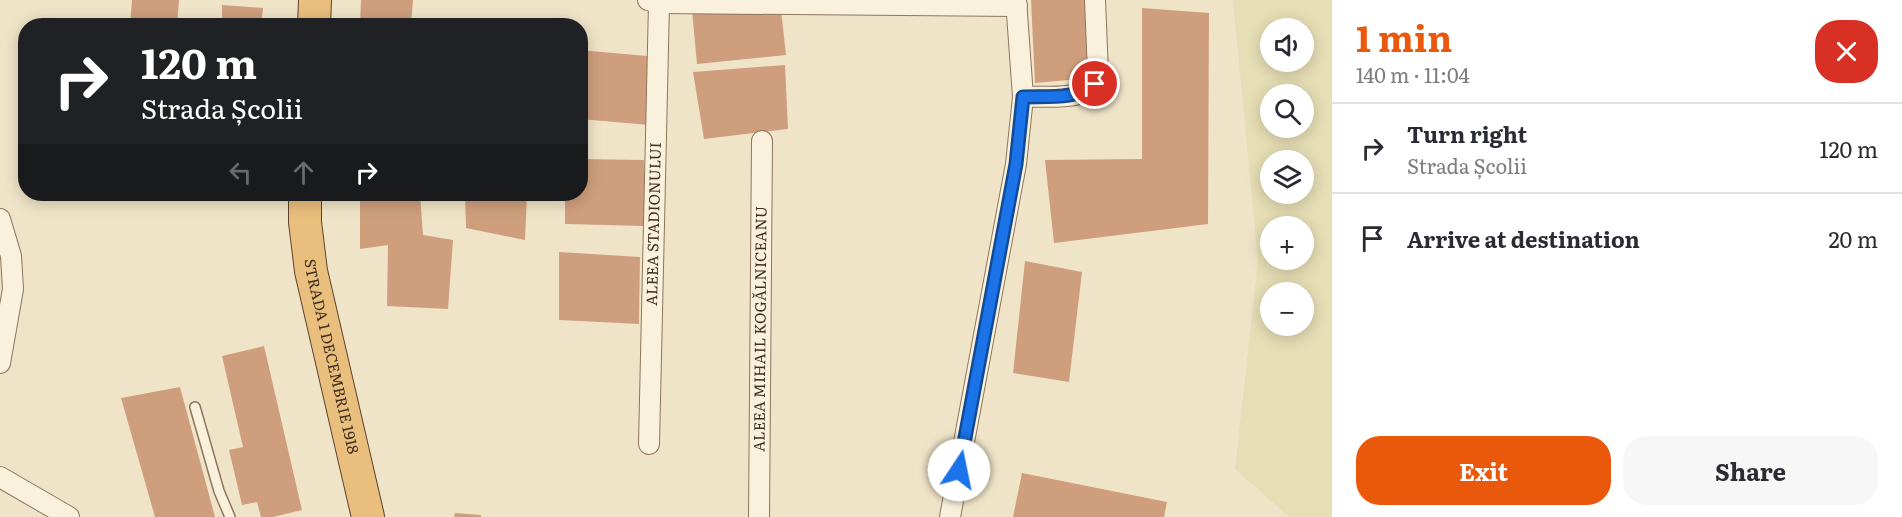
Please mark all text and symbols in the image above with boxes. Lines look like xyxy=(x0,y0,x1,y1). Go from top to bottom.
text: 1 min xyxy=(1356,10,1452,63)
map controls xyxy=(1260,18,1314,336)
button: sound xyxy=(1260,18,1314,72)
button: close xyxy=(1815,20,1878,83)
text: 120 m xyxy=(141,30,257,92)
icon: right xyxy=(42,42,120,120)
pin xyxy=(1069,58,1120,109)
text: 140 m · 11:04 xyxy=(1356,59,1470,89)
icon: arrive xyxy=(1078,67,1111,100)
button: search xyxy=(1260,84,1314,138)
text: Strada Școlii xyxy=(141,87,303,127)
text: Turn right xyxy=(1407,117,1527,150)
icon: right xyxy=(1356,132,1389,165)
text: 120 m xyxy=(1819,132,1878,165)
street label: ALEEA STADIONULUI xyxy=(639,142,666,306)
button: layers xyxy=(1260,150,1314,204)
text: Strada Școlii xyxy=(1407,150,1527,180)
icon: left xyxy=(224,156,257,189)
icon: ahead xyxy=(287,156,320,189)
icon: right xyxy=(350,156,383,189)
street label: ALEEA MIHAIL KOGĂLNICEANU xyxy=(747,206,771,452)
button: + xyxy=(1260,216,1314,270)
icon: arrive xyxy=(1356,222,1389,255)
text: Arrive at destination xyxy=(1407,222,1640,255)
text: 20 m xyxy=(1828,222,1878,255)
street label: STRADA 1 DECEMBRIE 1918 xyxy=(300,257,366,456)
button: − xyxy=(1260,282,1314,336)
button: Exit xyxy=(1356,436,1611,505)
button: Share xyxy=(1623,436,1878,505)
position arrow xyxy=(927,438,991,502)

